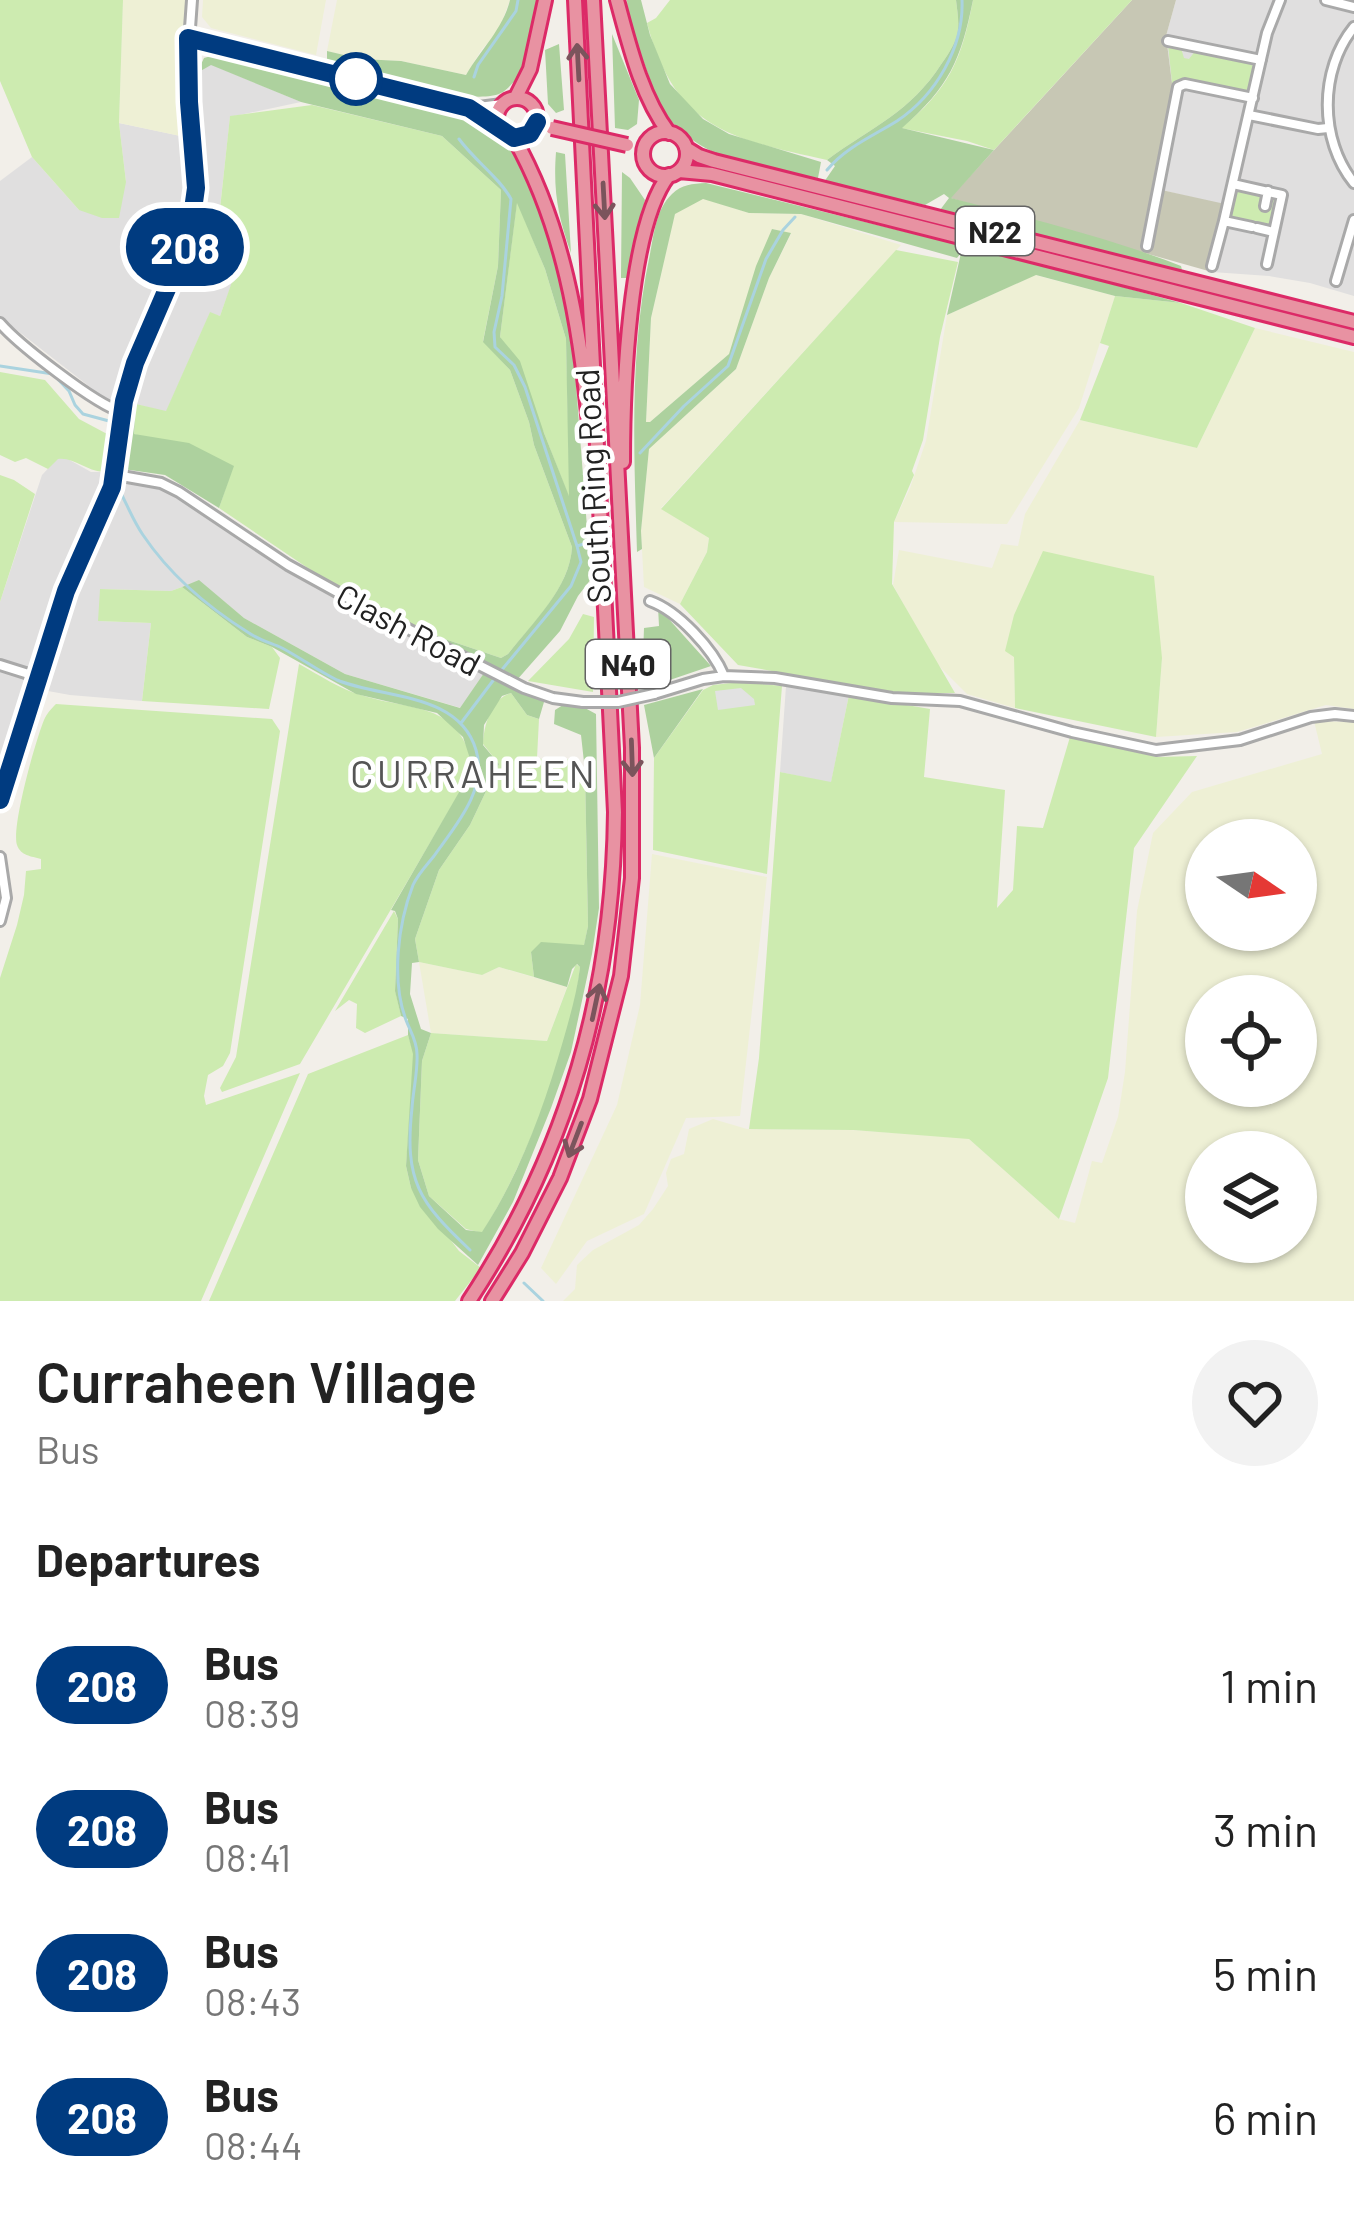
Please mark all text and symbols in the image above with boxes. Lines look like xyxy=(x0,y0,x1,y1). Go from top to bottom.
one-way arrow xyxy=(566,43,589,82)
unlabelled marker xyxy=(331,54,381,104)
one-way arrow xyxy=(593,181,616,220)
road number: N22 xyxy=(956,207,1034,255)
line badge: 208 xyxy=(116,208,254,286)
text: 208 xyxy=(150,222,220,272)
street label: South Ring Road xyxy=(566,368,618,604)
street label: Clash Road xyxy=(330,574,488,684)
road number: N40 xyxy=(586,640,670,688)
one-way arrow xyxy=(621,738,644,777)
district label: CURRAHEEN xyxy=(350,749,598,796)
north arrow xyxy=(1185,819,1317,951)
map controls xyxy=(1185,819,1317,1263)
button: locate xyxy=(1185,975,1317,1107)
one-way arrow xyxy=(586,983,608,1022)
one-way arrow xyxy=(562,1121,584,1158)
button: layers xyxy=(1185,1131,1317,1263)
button: heart xyxy=(1192,1340,1318,1466)
text: Curraheen Village xyxy=(36,1346,477,1414)
text: Bus xyxy=(36,1425,100,1472)
text: Departures xyxy=(36,1532,260,1586)
text: Bus xyxy=(204,1635,279,1689)
text: 1 min xyxy=(1220,1658,1318,1712)
text: 208 xyxy=(67,1660,137,1710)
text: 08:39 xyxy=(204,1689,300,1736)
text: Bus xyxy=(204,1779,279,1833)
text: 3 min xyxy=(1213,1802,1318,1856)
text: 208 xyxy=(67,1804,137,1854)
text: 08:41 xyxy=(204,1833,291,1880)
text: Bus xyxy=(204,1923,279,1977)
text: 5 min xyxy=(1213,1946,1318,2000)
text: 208 xyxy=(67,1948,137,1998)
text: 08:43 xyxy=(204,1977,301,2024)
text: Bus xyxy=(204,2067,279,2121)
text: 6 min xyxy=(1213,2090,1318,2144)
text: 208 xyxy=(67,2092,137,2142)
text: 08:44 xyxy=(204,2121,303,2168)

